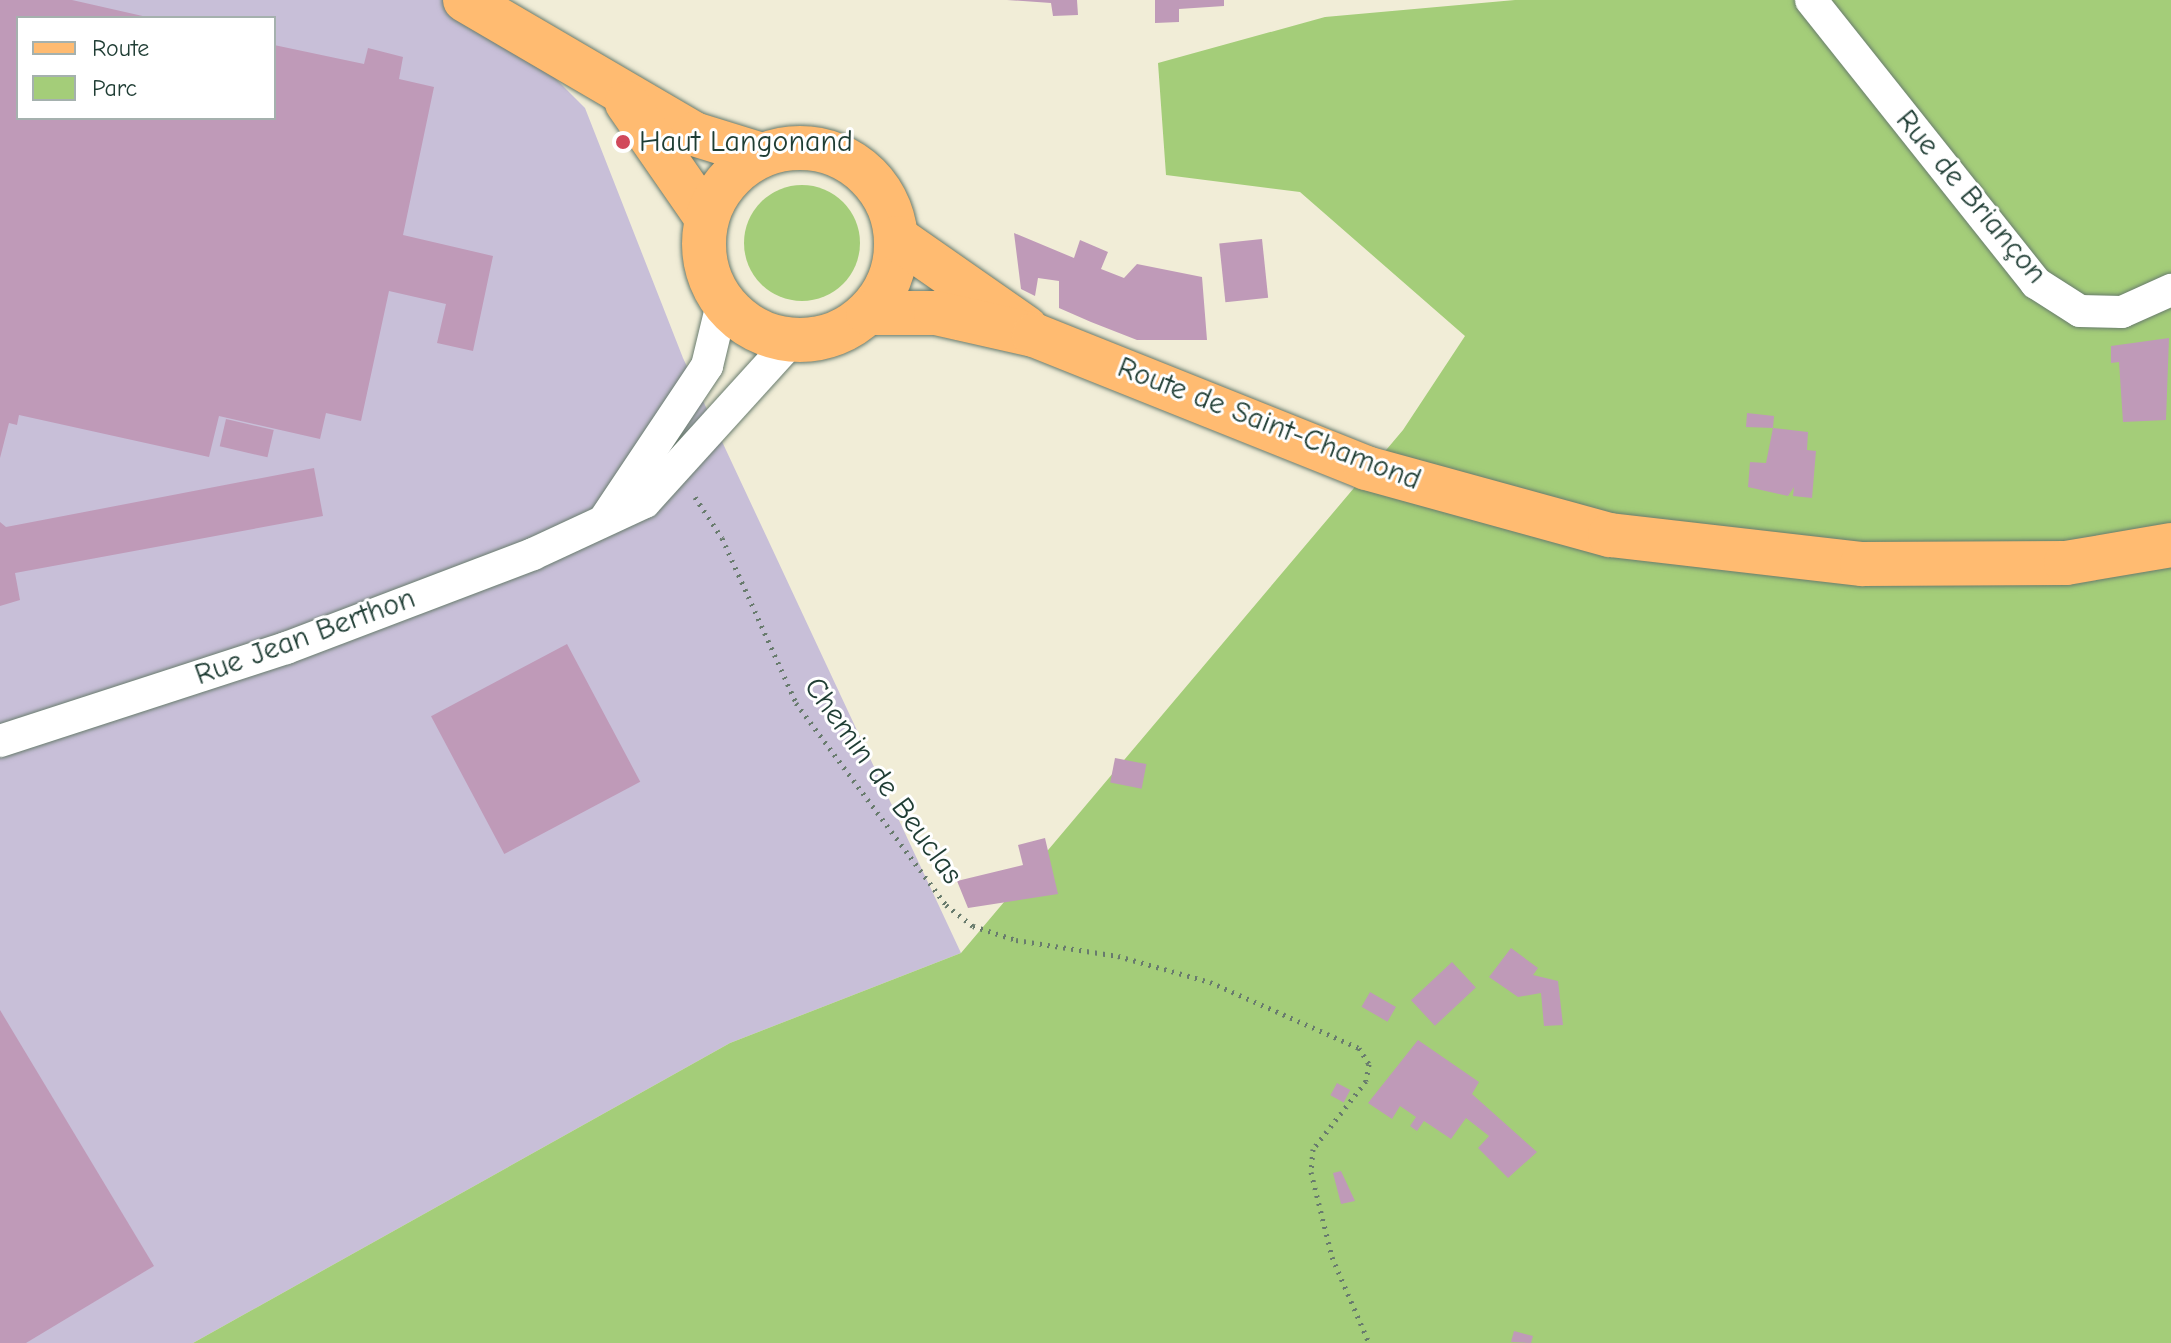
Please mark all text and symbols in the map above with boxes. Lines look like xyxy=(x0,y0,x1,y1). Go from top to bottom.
legend xyxy=(16,16,276,120)
text: Route xyxy=(92,34,149,62)
text: Parc xyxy=(92,74,137,102)
street label: Rue de Briançon xyxy=(1888,103,2054,291)
place label: Haut Langonand xyxy=(639,124,853,160)
marker: Haut Langonand xyxy=(614,133,632,151)
street label: Route de Saint-Chamond xyxy=(1112,350,1426,498)
street label: Rue Jean Berthon xyxy=(190,580,420,694)
street label: Chemin de Beuclas xyxy=(796,671,970,891)

